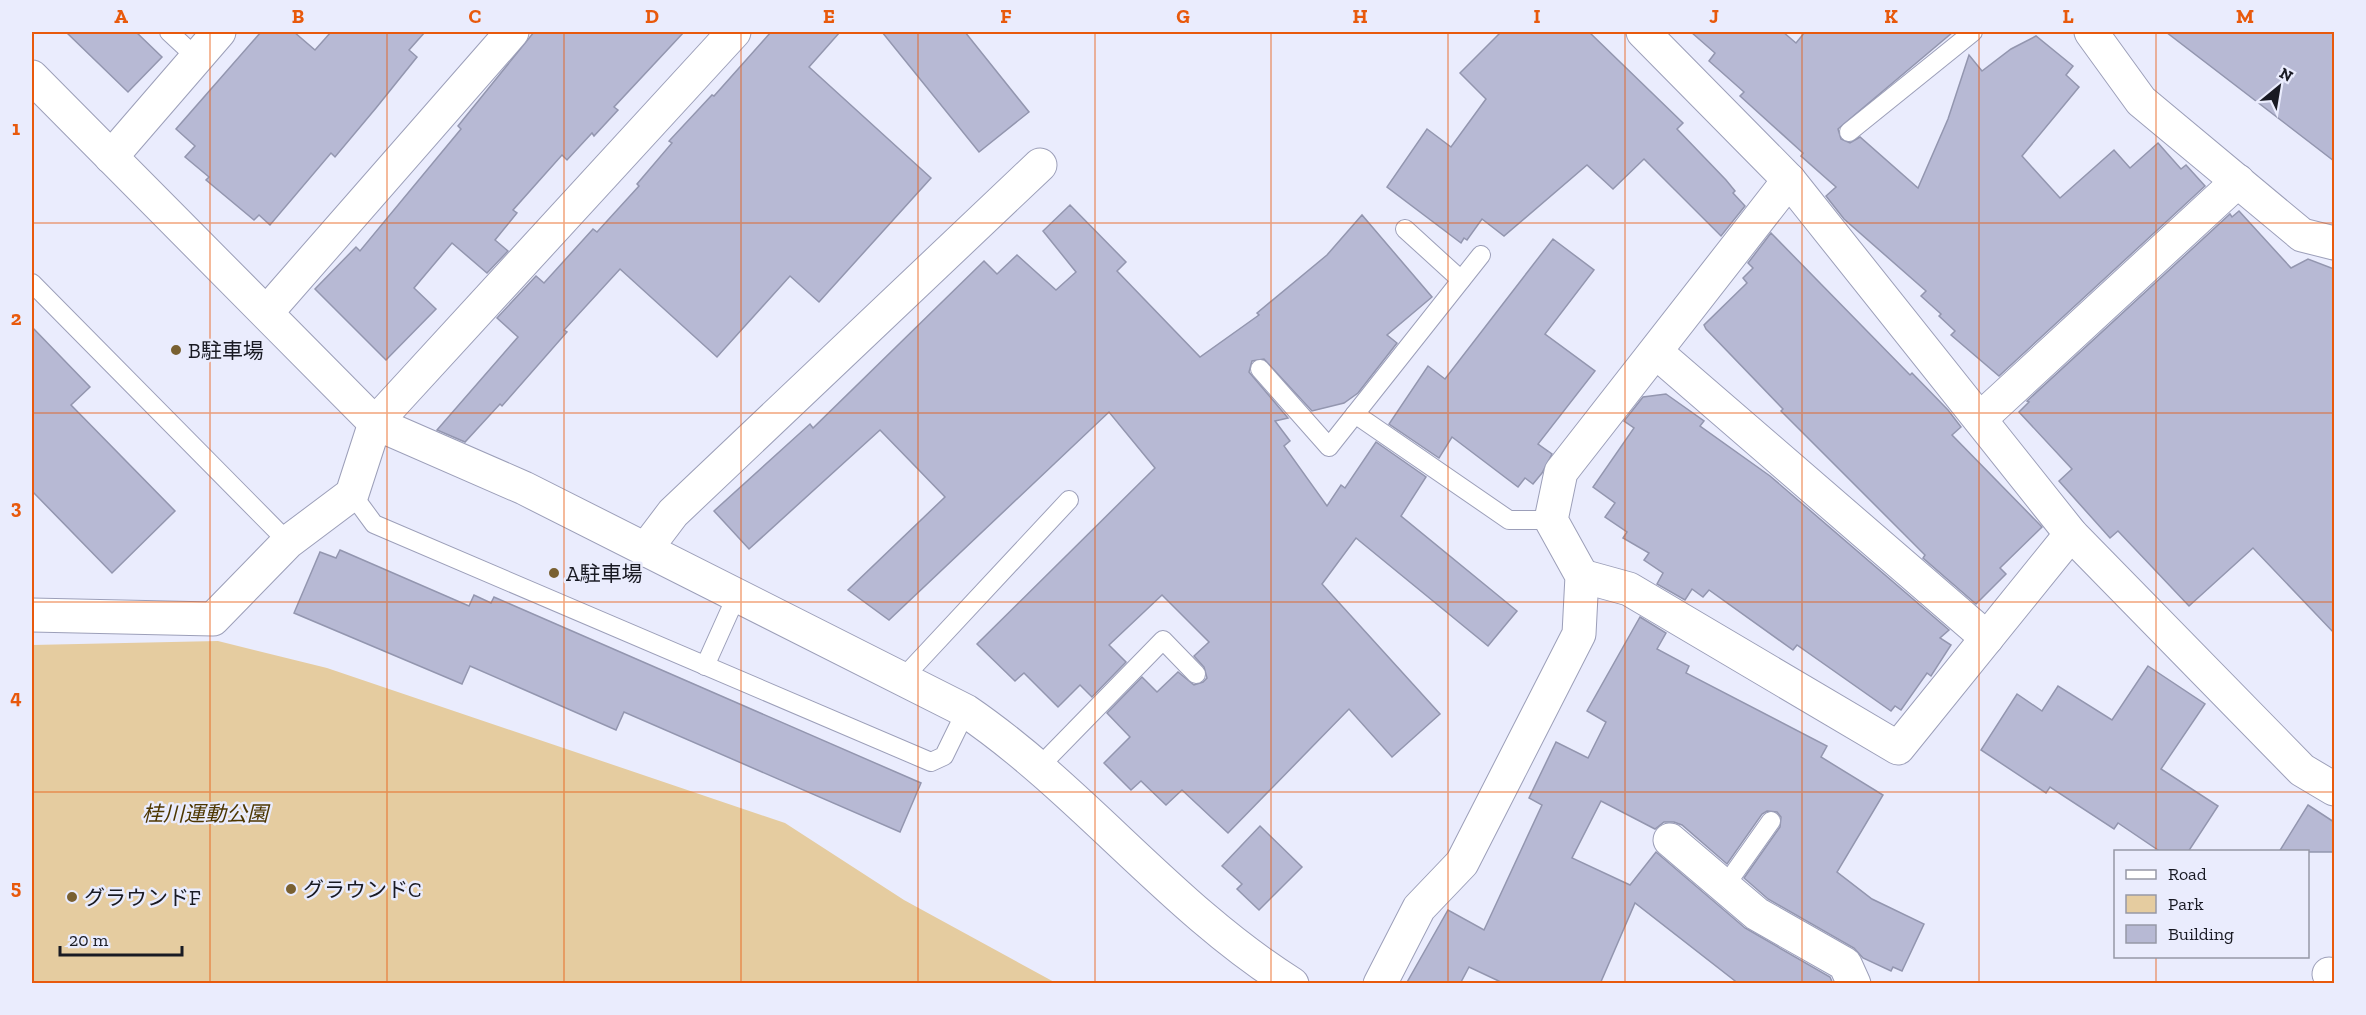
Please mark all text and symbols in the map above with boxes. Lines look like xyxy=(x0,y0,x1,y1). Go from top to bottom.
text: A xyxy=(114,4,128,28)
text: B xyxy=(292,4,304,28)
text: C xyxy=(469,4,482,28)
text: D xyxy=(645,4,659,28)
text: E xyxy=(823,4,835,28)
text: F xyxy=(1000,4,1012,28)
text: G xyxy=(1176,4,1190,28)
text: H xyxy=(1352,4,1368,28)
text: I xyxy=(1533,4,1541,28)
text: J xyxy=(1709,4,1719,28)
text: K xyxy=(1884,4,1898,28)
text: L xyxy=(2062,4,2074,28)
text: M xyxy=(2236,4,2254,28)
north arrow xyxy=(2249,57,2309,117)
text: N xyxy=(2276,63,2296,86)
text: 1 xyxy=(12,116,20,140)
text: 2 xyxy=(11,306,22,330)
place label: B駐車場 xyxy=(188,338,264,363)
marker: B駐車場 xyxy=(169,343,183,357)
text: 3 xyxy=(11,495,22,519)
place label: A駐車場 xyxy=(566,561,643,586)
marker: A駐車場 xyxy=(547,566,561,580)
text: 4 xyxy=(10,685,22,709)
park label: 桂川運動公園 xyxy=(142,801,271,826)
legend xyxy=(2114,850,2309,958)
text: Road xyxy=(2168,863,2207,885)
text: 5 xyxy=(11,875,21,899)
place label: グラウンドC xyxy=(303,877,422,902)
marker: グラウンドC xyxy=(284,882,298,896)
place label: グラウンドF xyxy=(84,885,201,910)
marker: グラウンドF xyxy=(65,890,79,904)
text: Park xyxy=(2168,893,2204,915)
scale bar xyxy=(60,919,182,957)
text: Building xyxy=(2168,923,2234,945)
text: 20 m xyxy=(69,929,109,951)

